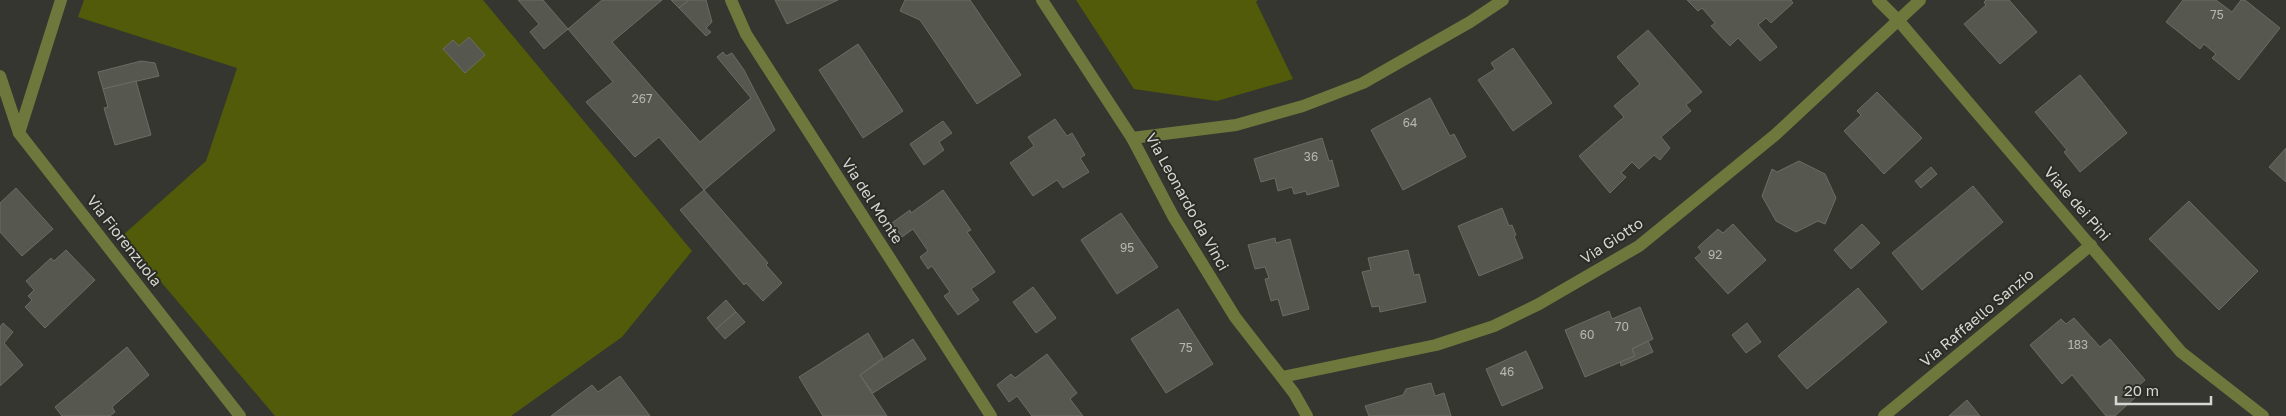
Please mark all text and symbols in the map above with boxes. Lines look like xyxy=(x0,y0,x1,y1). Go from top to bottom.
house number: 75 xyxy=(2210,7,2224,22)
house number: 267 xyxy=(632,91,652,106)
house number: 64 xyxy=(1403,115,1417,130)
street label: Via Leonardo da Vinci xyxy=(1142,129,1233,274)
house number: 36 xyxy=(1304,149,1318,164)
street label: Via del Monte xyxy=(838,154,907,247)
street label: Viale dei Pini xyxy=(2041,163,2115,244)
street label: Via Fiorenzuola xyxy=(84,191,166,290)
street label: Via Giotto xyxy=(1577,213,1646,267)
house number: 95 xyxy=(1120,240,1134,255)
house number: 92 xyxy=(1708,247,1722,262)
street label: Via Raffaello Sanzio xyxy=(1916,264,2037,370)
house number: 70 xyxy=(1615,319,1629,334)
house number: 60 xyxy=(1580,327,1594,342)
house number: 183 xyxy=(2068,337,2088,352)
house number: 75 xyxy=(1179,340,1193,355)
house number: 46 xyxy=(1500,364,1514,379)
scale bar xyxy=(2116,374,2211,406)
text: 20 m xyxy=(2124,381,2159,399)

